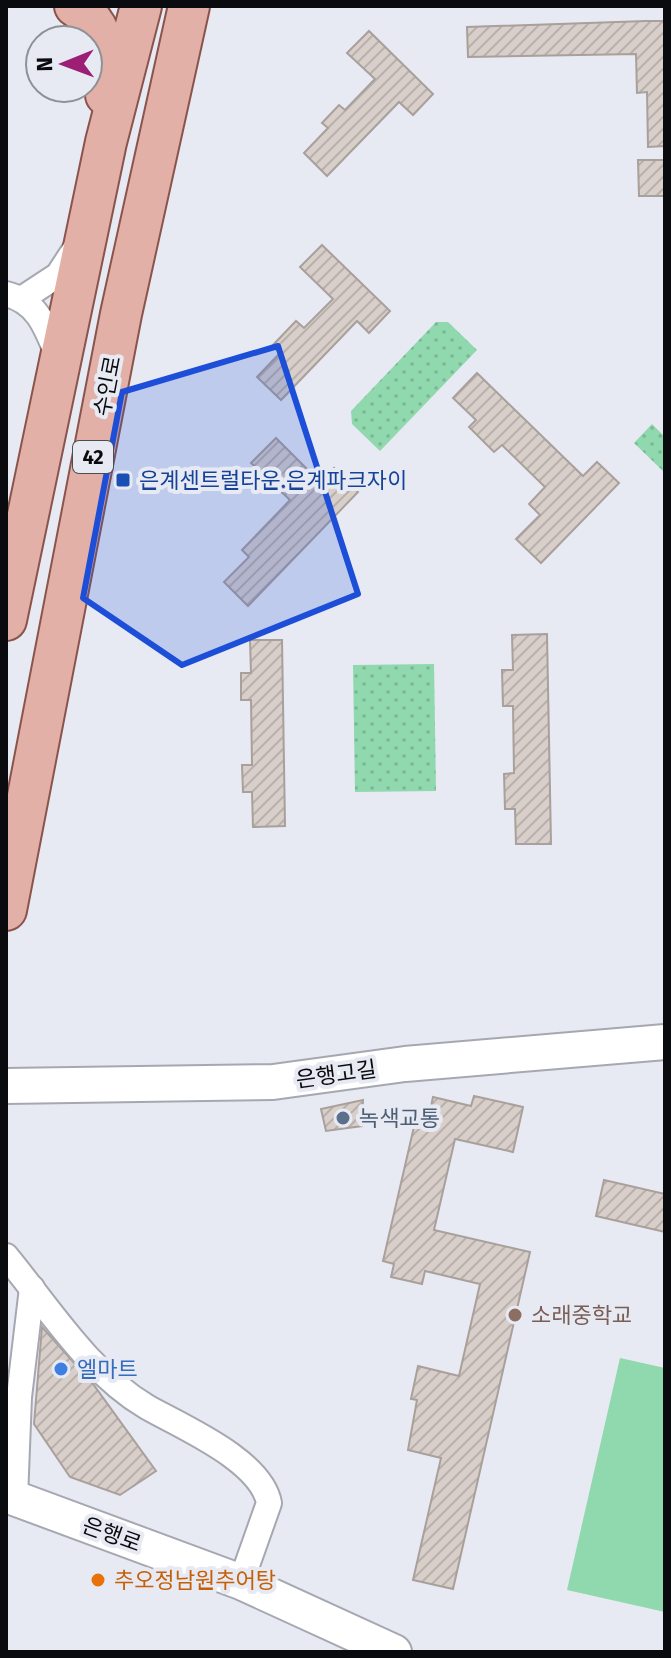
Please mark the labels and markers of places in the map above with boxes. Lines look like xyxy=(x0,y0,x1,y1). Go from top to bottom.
place label: 은계센트럴타운.은계파크자이 xyxy=(139,467,407,494)
marker: 은계센트럴타운.은계파크자이 xyxy=(114,471,132,489)
place label: 녹색교통 xyxy=(359,1105,440,1132)
marker: 녹색교통 xyxy=(334,1109,352,1127)
place label: 소래중학교 xyxy=(531,1302,632,1329)
marker: 소래중학교 xyxy=(506,1306,524,1324)
place label: 엘마트 xyxy=(77,1356,138,1383)
marker: 엘마트 xyxy=(52,1360,70,1378)
place label: 추오정남원추어탕 xyxy=(114,1567,276,1594)
marker: 추오정남원추어탕 xyxy=(89,1571,107,1589)

